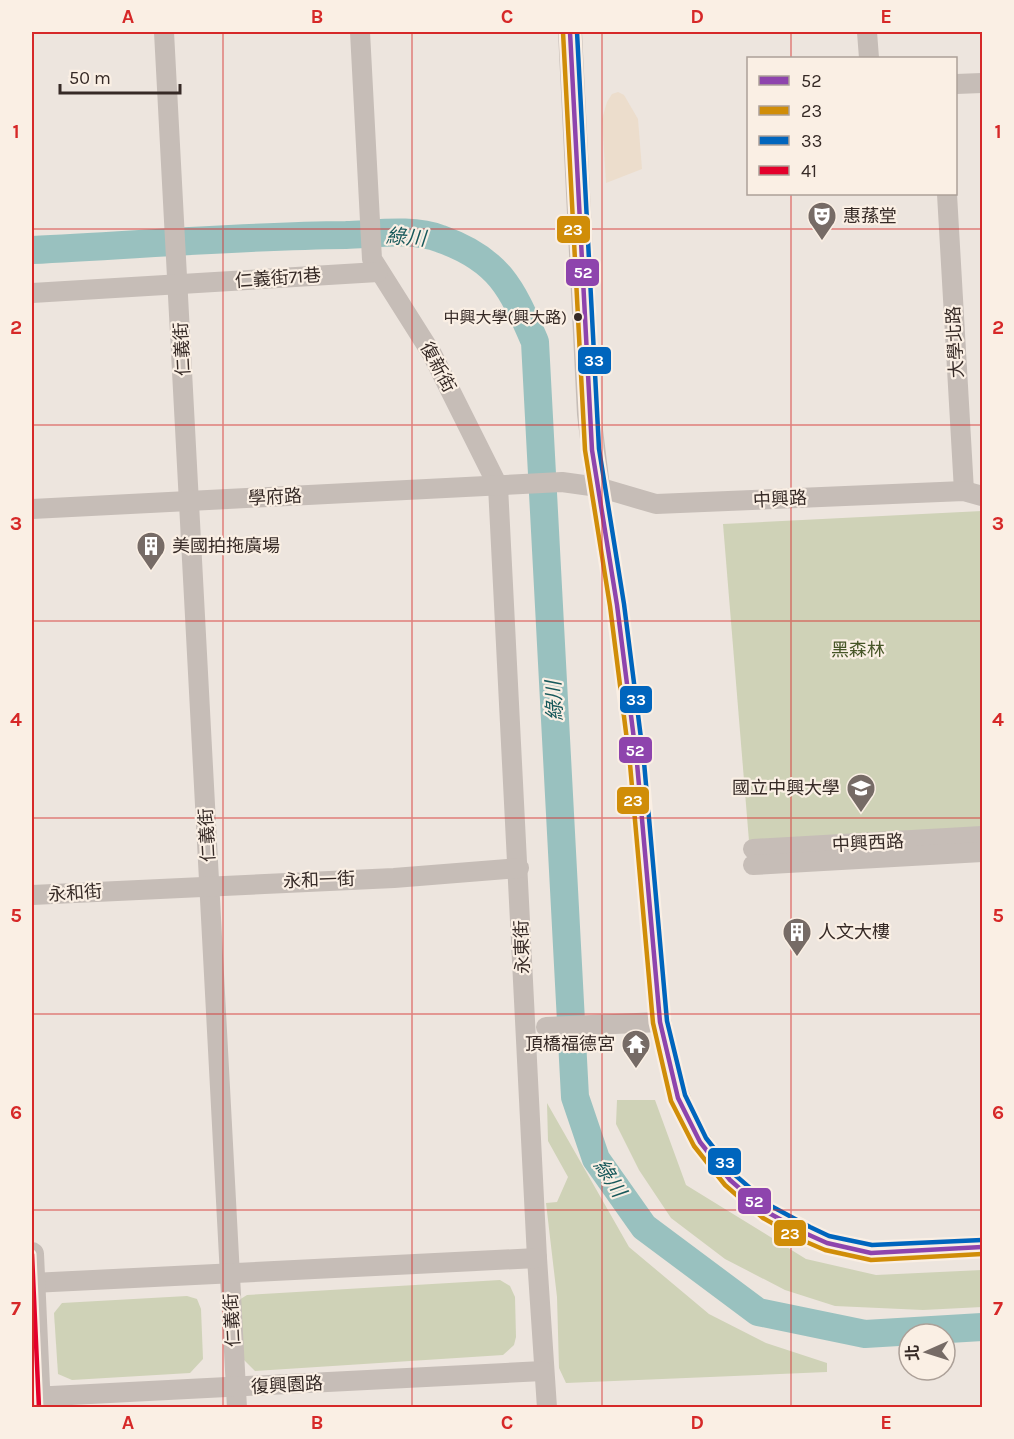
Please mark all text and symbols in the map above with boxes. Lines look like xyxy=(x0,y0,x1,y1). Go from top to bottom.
text: A xyxy=(122,5,135,28)
text: B xyxy=(311,5,323,28)
text: C xyxy=(501,5,513,28)
text: D xyxy=(690,5,704,28)
text: E xyxy=(880,5,892,28)
scale bar xyxy=(60,57,180,95)
legend xyxy=(747,57,957,195)
text: 50 m xyxy=(69,67,111,89)
text: 52 xyxy=(801,70,822,92)
text: 23 xyxy=(801,100,822,122)
text: 1 xyxy=(12,120,20,143)
text: 1 xyxy=(994,120,1002,143)
text: 33 xyxy=(801,130,822,152)
text: 41 xyxy=(801,160,817,182)
theatre icon: 惠蓀堂 xyxy=(806,200,838,242)
place label: 惠蓀堂 xyxy=(843,205,897,227)
line badge: 23 xyxy=(556,215,591,244)
text: 23 xyxy=(563,220,583,239)
water label: 綠川 xyxy=(385,225,429,251)
line badge: 52 xyxy=(565,258,600,287)
text: 52 xyxy=(574,263,593,282)
street label: 仁義街71巷 xyxy=(234,264,322,292)
street label: 大學北路 xyxy=(942,305,968,379)
place label: 中興大學(興大路) xyxy=(444,308,567,327)
marker: 中興大學(興大路) xyxy=(572,311,584,323)
text: 2 xyxy=(10,316,22,339)
text: 2 xyxy=(992,316,1004,339)
street label: 仁義街 xyxy=(170,321,194,377)
street label: 復新街 xyxy=(416,338,460,396)
line badge: 33 xyxy=(577,346,612,375)
text: 33 xyxy=(584,351,604,370)
street label: 學府路 xyxy=(247,485,303,509)
street label: 中興路 xyxy=(752,487,808,511)
text: 3 xyxy=(10,512,22,535)
text: 3 xyxy=(992,512,1004,535)
building icon: 美國拍拖廣場 xyxy=(135,530,167,572)
place label: 美國拍拖廣場 xyxy=(172,535,280,557)
park label: 黑森林 xyxy=(831,639,885,661)
water label: 綠川 xyxy=(542,678,567,722)
line badge: 33 xyxy=(619,685,653,714)
text: 33 xyxy=(626,690,646,709)
text: 4 xyxy=(10,708,22,731)
text: 4 xyxy=(992,708,1004,731)
line badge: 52 xyxy=(618,736,653,764)
text: 52 xyxy=(626,741,645,760)
school or university icon: 國立中興大學 xyxy=(845,772,877,814)
place label: 國立中興大學 xyxy=(732,777,840,799)
line badge: 23 xyxy=(616,786,650,815)
text: 23 xyxy=(623,791,643,810)
street label: 仁義街 xyxy=(195,807,219,863)
street label: 中興西路 xyxy=(831,830,905,856)
street label: 永和一街 xyxy=(283,868,355,892)
street label: 永和街 xyxy=(47,880,103,906)
text: 5 xyxy=(10,904,22,927)
text: 5 xyxy=(992,904,1004,927)
building icon: 人文大樓 xyxy=(781,916,813,958)
street label: 永東街 xyxy=(510,920,534,974)
place label: 人文大樓 xyxy=(818,921,890,943)
temple icon: 頂橋福德宮 xyxy=(620,1028,652,1070)
place label: 頂橋福德宮 xyxy=(525,1033,615,1055)
text: 6 xyxy=(10,1101,22,1124)
text: 6 xyxy=(992,1101,1004,1124)
line badge: 33 xyxy=(707,1147,742,1176)
text: 33 xyxy=(715,1153,735,1172)
water label: 綠川 xyxy=(589,1155,631,1203)
line badge: 52 xyxy=(737,1187,772,1215)
text: 52 xyxy=(745,1192,764,1211)
line badge: 23 xyxy=(773,1219,807,1247)
text: 23 xyxy=(780,1224,800,1243)
street label: 仁義街 xyxy=(220,1292,244,1348)
text: 7 xyxy=(11,1297,21,1320)
text: 7 xyxy=(993,1297,1003,1320)
north arrow xyxy=(897,1322,957,1382)
text: 北 xyxy=(903,1344,922,1361)
street label: 復興園路 xyxy=(250,1372,324,1398)
text: A xyxy=(122,1411,135,1434)
text: B xyxy=(311,1411,323,1434)
text: C xyxy=(501,1411,513,1434)
text: D xyxy=(690,1411,704,1434)
text: E xyxy=(880,1411,892,1434)

